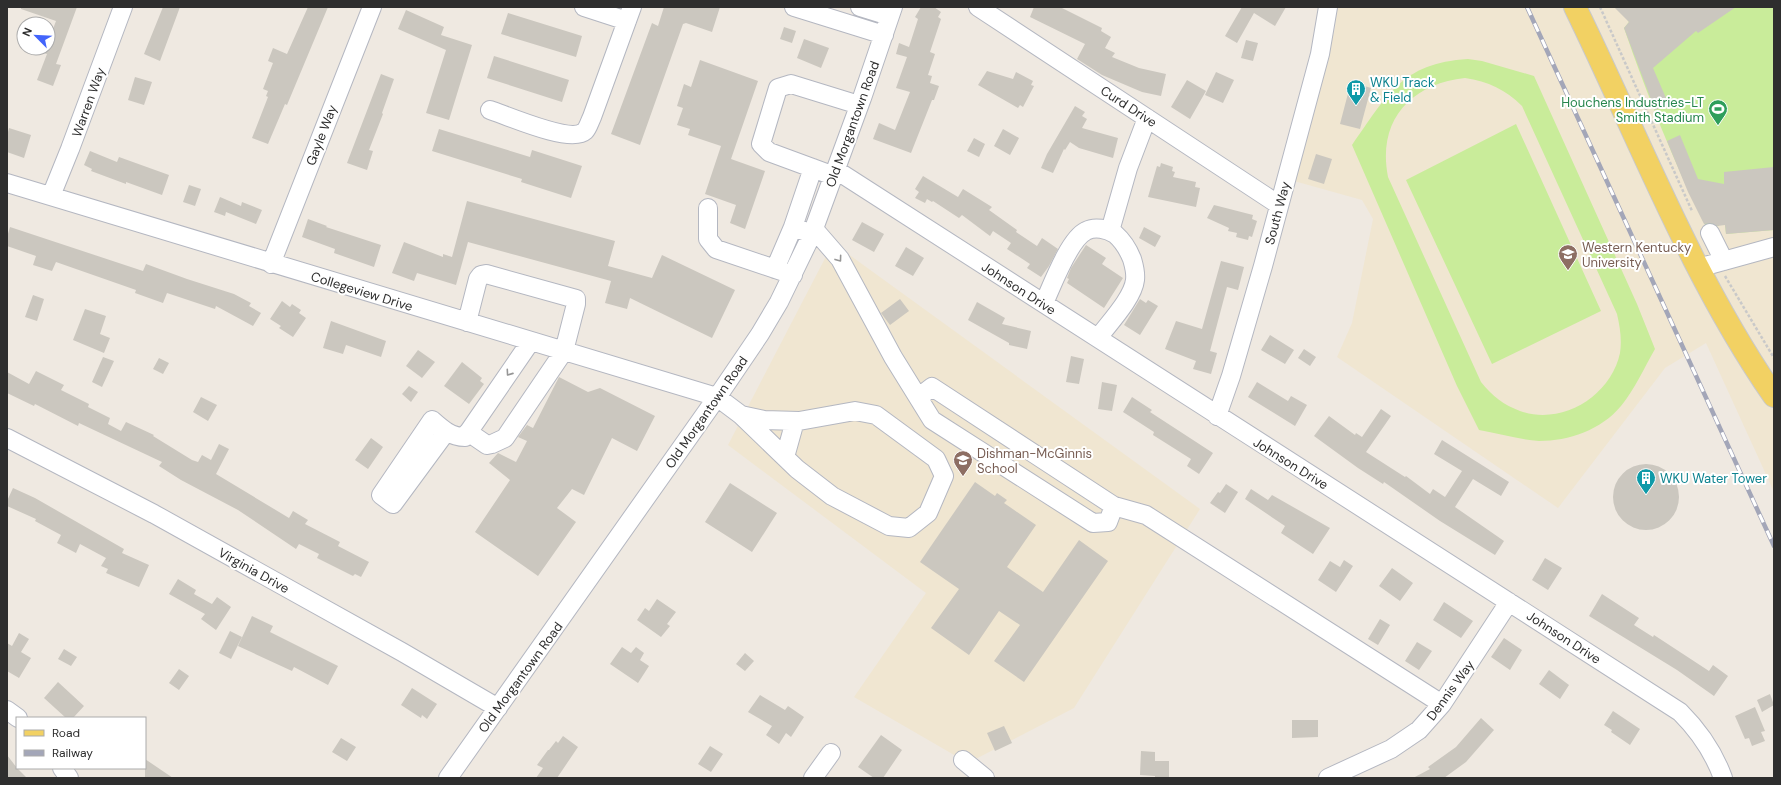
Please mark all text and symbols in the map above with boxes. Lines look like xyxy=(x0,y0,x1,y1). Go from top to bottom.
north arrow xyxy=(16,16,56,56)
text: N xyxy=(19,25,35,38)
street label: Old Morgantown Road xyxy=(822,59,883,190)
street label: Warren Way xyxy=(68,65,109,139)
place label: WKU Track & Field xyxy=(1370,74,1435,106)
building icon: WKU Track & Field xyxy=(1345,78,1367,106)
street label: Curd Drive xyxy=(1097,82,1160,131)
place label: Houchens Industries-LT Smith Stadium xyxy=(1561,94,1704,126)
sports icon: Houchens Industries-LT Smith Stadium xyxy=(1707,98,1729,126)
street label: Gayle Way xyxy=(302,102,341,168)
street label: South Way xyxy=(1261,180,1294,247)
place label: Western Kentucky University xyxy=(1582,239,1691,271)
school or university icon: Western Kentucky University xyxy=(1557,243,1579,271)
one-way arrow xyxy=(834,254,841,261)
street label: Johnson Drive xyxy=(978,258,1059,319)
street label: Collegeview Drive xyxy=(309,268,415,315)
street label: Old Morgantown Road xyxy=(661,353,752,472)
one-way arrow xyxy=(507,369,514,376)
street label: Johnson Drive xyxy=(1250,434,1331,493)
place label: Dishman-McGinnis School xyxy=(977,445,1092,477)
school or university icon: Dishman-McGinnis School xyxy=(952,449,974,477)
building icon: WKU Water Tower xyxy=(1635,467,1657,495)
place label: WKU Water Tower xyxy=(1660,470,1767,487)
street label: Virginia Drive xyxy=(215,544,292,597)
street label: Johnson Drive xyxy=(1523,607,1604,668)
street label: Old Morgantown Road xyxy=(474,618,566,736)
street label: Dennis Way xyxy=(1423,657,1478,724)
legend xyxy=(16,717,146,769)
text: Road xyxy=(52,725,80,741)
text: Railway xyxy=(52,745,93,761)

